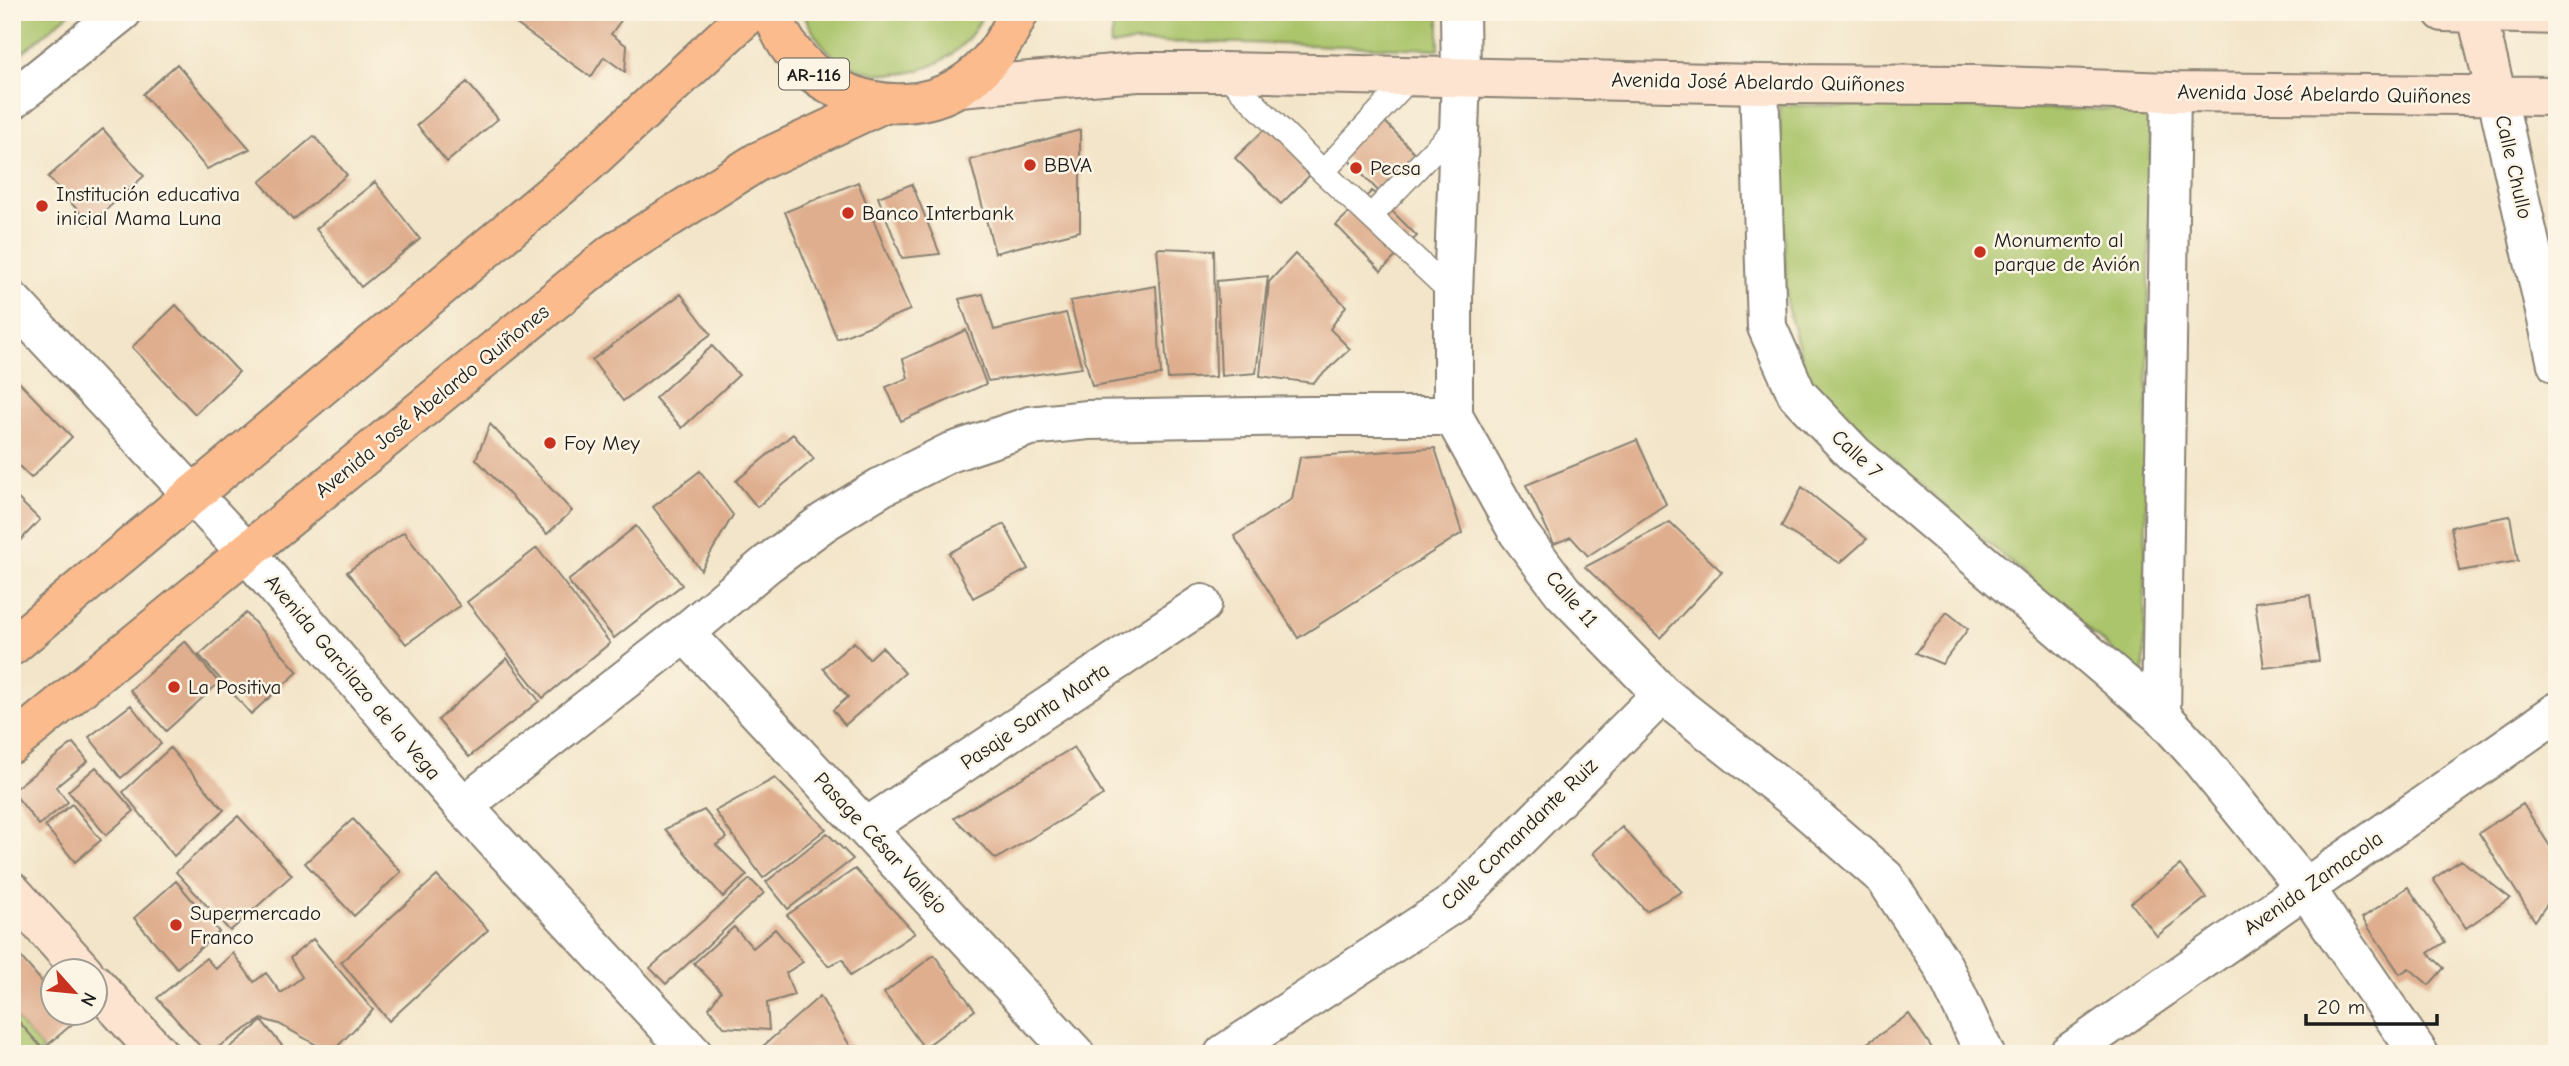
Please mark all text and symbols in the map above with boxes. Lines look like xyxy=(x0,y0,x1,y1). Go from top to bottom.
road number: AR-116 xyxy=(779,58,849,90)
street label: Avenida José Abelardo Quiñones xyxy=(1611,67,1905,97)
street label: Avenida José Abelardo Quiñones xyxy=(2177,79,2471,109)
street label: Calle Chullo xyxy=(2490,113,2538,221)
place label: BBVA xyxy=(1044,153,1092,177)
place label: Pecsa xyxy=(1370,156,1421,180)
marker: BBVA xyxy=(1022,157,1038,173)
marker: Pecsa xyxy=(1348,160,1364,176)
place label: Institución educativa inicial Mama Luna xyxy=(56,182,240,230)
marker: Institución educativa inicial Mama Luna xyxy=(34,198,50,214)
place label: Banco Interbank xyxy=(862,201,1014,225)
marker: Banco Interbank xyxy=(840,205,856,221)
place label: Monumento al parque de Avión xyxy=(1994,228,2140,276)
marker: Monumento al parque de Avión xyxy=(1972,244,1988,260)
street label: Avenida José Abelardo Quiñones xyxy=(310,299,554,503)
street label: Calle 7 xyxy=(1827,425,1887,483)
place label: Foy Mey xyxy=(564,431,640,455)
marker: Foy Mey xyxy=(542,435,558,451)
street label: Calle 11 xyxy=(1541,566,1603,632)
street label: Avenida Garcilazo de la Vega xyxy=(260,569,446,785)
street label: Pasaje Santa Marta xyxy=(956,657,1114,775)
place label: La Positiva xyxy=(188,675,281,699)
marker: La Positiva xyxy=(166,679,182,695)
street label: Calle Comandante Ruiz xyxy=(1436,753,1602,915)
street label: Pasage César Vallejo xyxy=(809,767,953,919)
street label: Avenida Zamacola xyxy=(2239,826,2387,940)
place label: Supermercado Franco xyxy=(190,901,321,949)
marker: Supermercado Franco xyxy=(168,917,184,933)
north arrow xyxy=(38,958,108,1028)
scale bar xyxy=(2306,982,2438,1026)
text: N xyxy=(76,989,101,1010)
text: 20 m xyxy=(2317,995,2365,1019)

